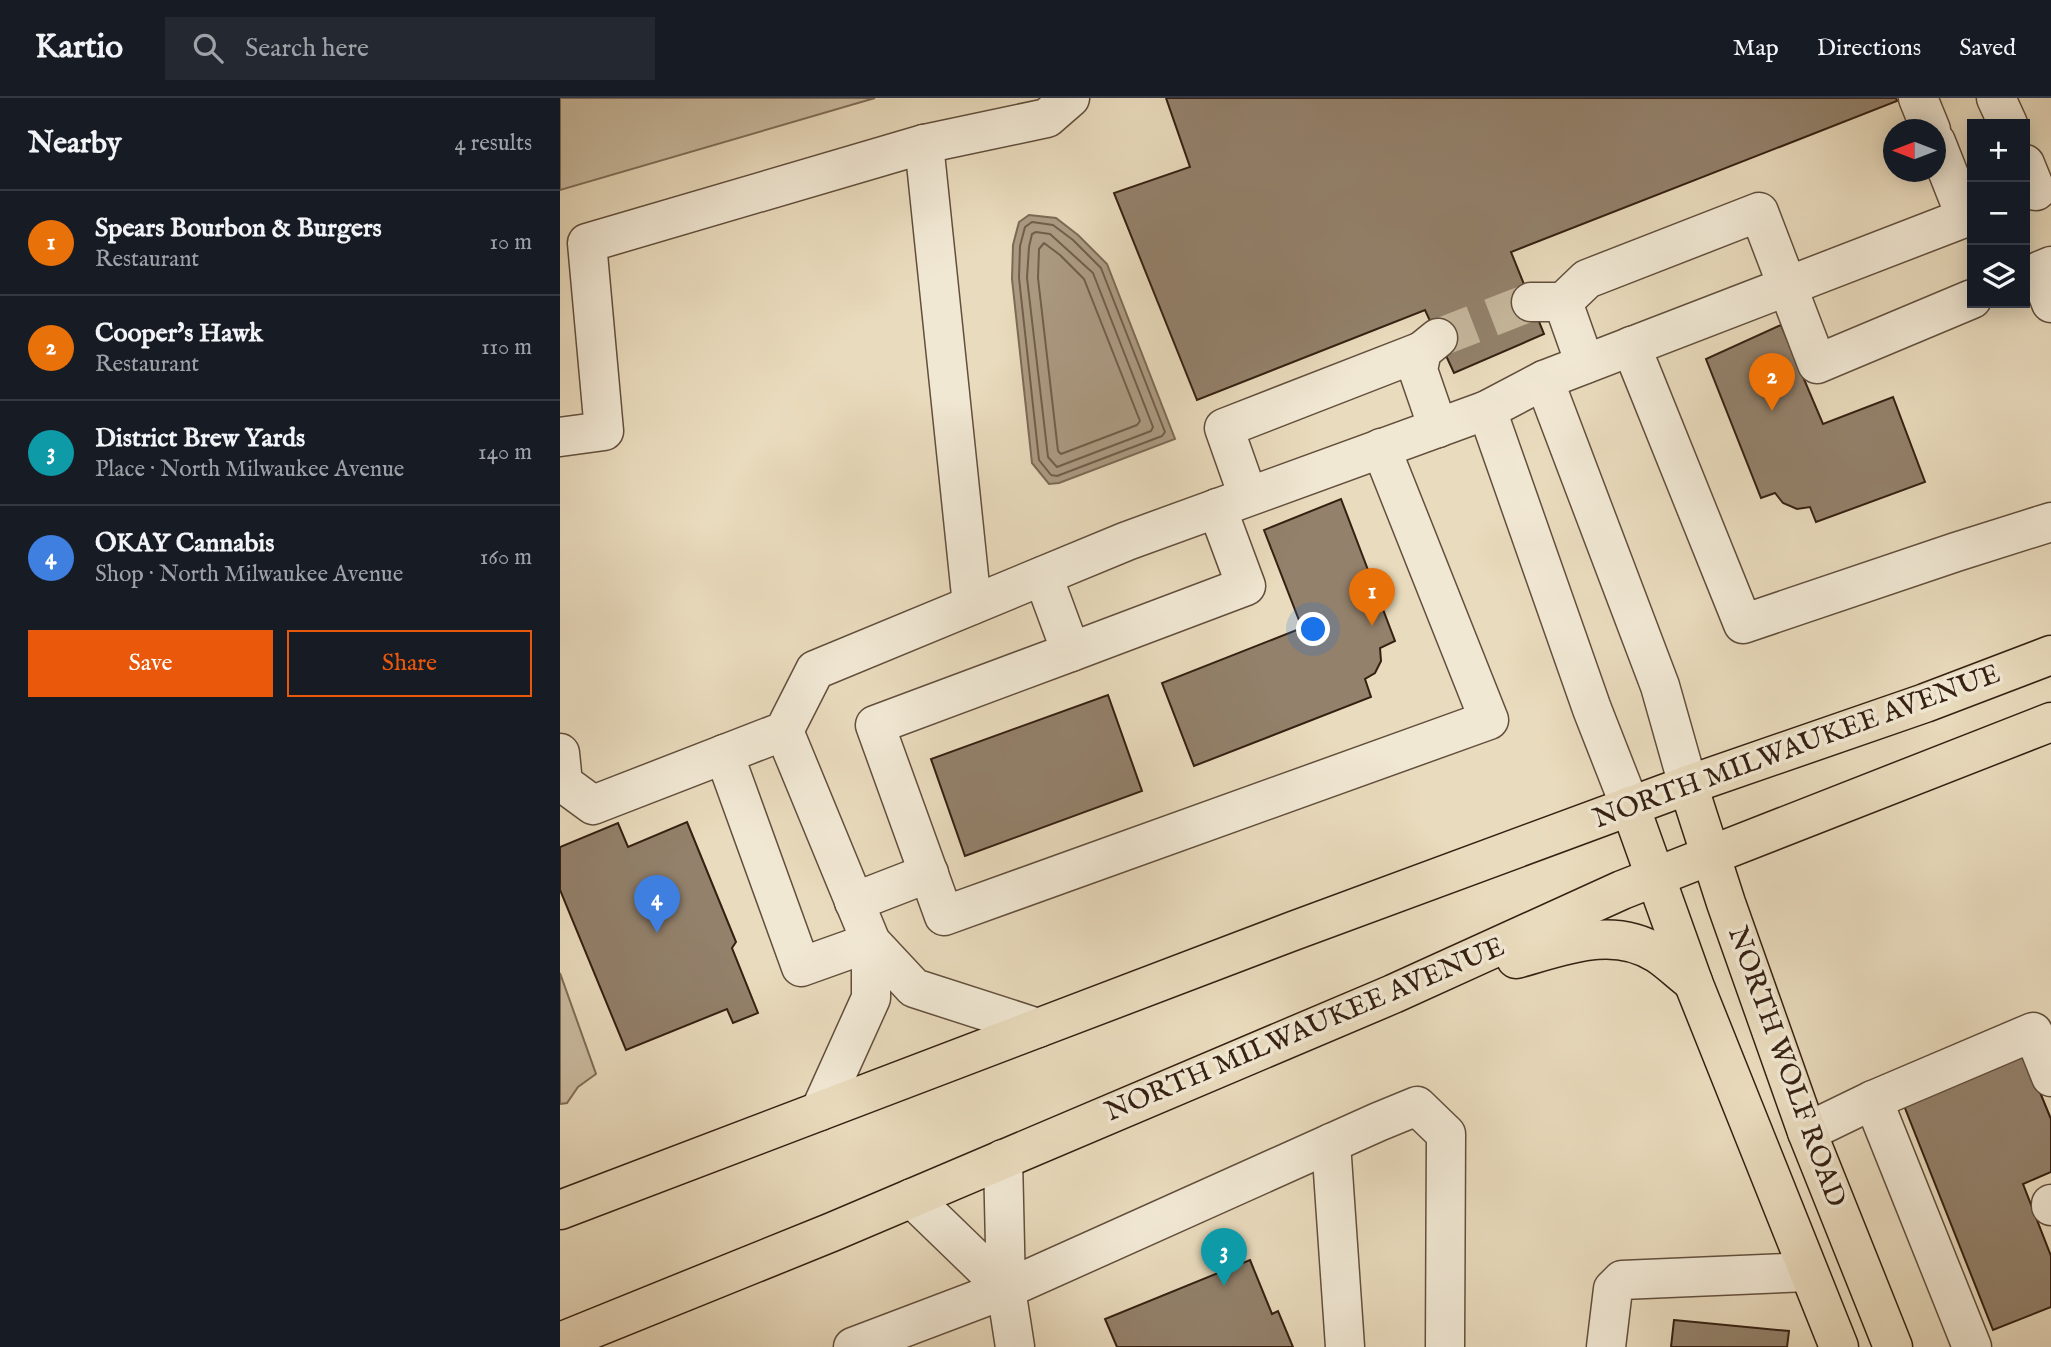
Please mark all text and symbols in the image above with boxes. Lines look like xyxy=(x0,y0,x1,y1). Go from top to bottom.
search box xyxy=(165,17,655,80)
text: Kartio xyxy=(35,27,123,69)
icon: search xyxy=(189,29,227,67)
text: Search here xyxy=(245,32,369,65)
text: Map xyxy=(1733,33,1779,64)
text: Directions xyxy=(1817,33,1921,64)
text: Saved xyxy=(1959,33,2016,64)
north arrow xyxy=(1883,119,1946,182)
map controls xyxy=(1967,119,2030,308)
button: + xyxy=(1967,119,2030,182)
text: Nearby xyxy=(28,125,121,163)
text: 4 results xyxy=(454,129,532,158)
button: − xyxy=(1967,182,2030,245)
text: Spears Bourbon & Burgers xyxy=(95,212,382,245)
text: 1 xyxy=(47,228,55,257)
text: 10 m xyxy=(489,228,532,257)
text: Restaurant xyxy=(95,245,199,274)
button: layers xyxy=(1967,245,2030,308)
text: Cooper's Hawk xyxy=(95,317,263,350)
text: 2 xyxy=(46,333,56,362)
text: 110 m xyxy=(481,333,532,362)
text: Restaurant xyxy=(95,350,199,379)
pin: 2 xyxy=(1749,353,1795,411)
text: District Brew Yards xyxy=(95,422,305,455)
text: 3 xyxy=(47,438,55,467)
text: 140 m xyxy=(478,438,532,467)
text: Place · North Milwaukee Avenue xyxy=(95,455,404,484)
text: OKAY Cannabis xyxy=(95,527,274,560)
text: 4 xyxy=(45,543,57,572)
text: 160 m xyxy=(480,543,532,572)
text: Shop · North Milwaukee Avenue xyxy=(95,560,403,589)
pin: 1 xyxy=(1349,568,1395,626)
your location xyxy=(1296,612,1330,646)
button: Save xyxy=(28,630,273,697)
button: Share xyxy=(287,630,532,697)
street label: NORTH MILWAUKEE AVENUE xyxy=(1589,657,2005,837)
pin: 4 xyxy=(634,875,680,933)
street label: NORTH WOLF ROAD xyxy=(1719,922,1853,1212)
street label: NORTH MILWAUKEE AVENUE xyxy=(1100,930,1510,1130)
pin: 3 xyxy=(1201,1228,1247,1286)

